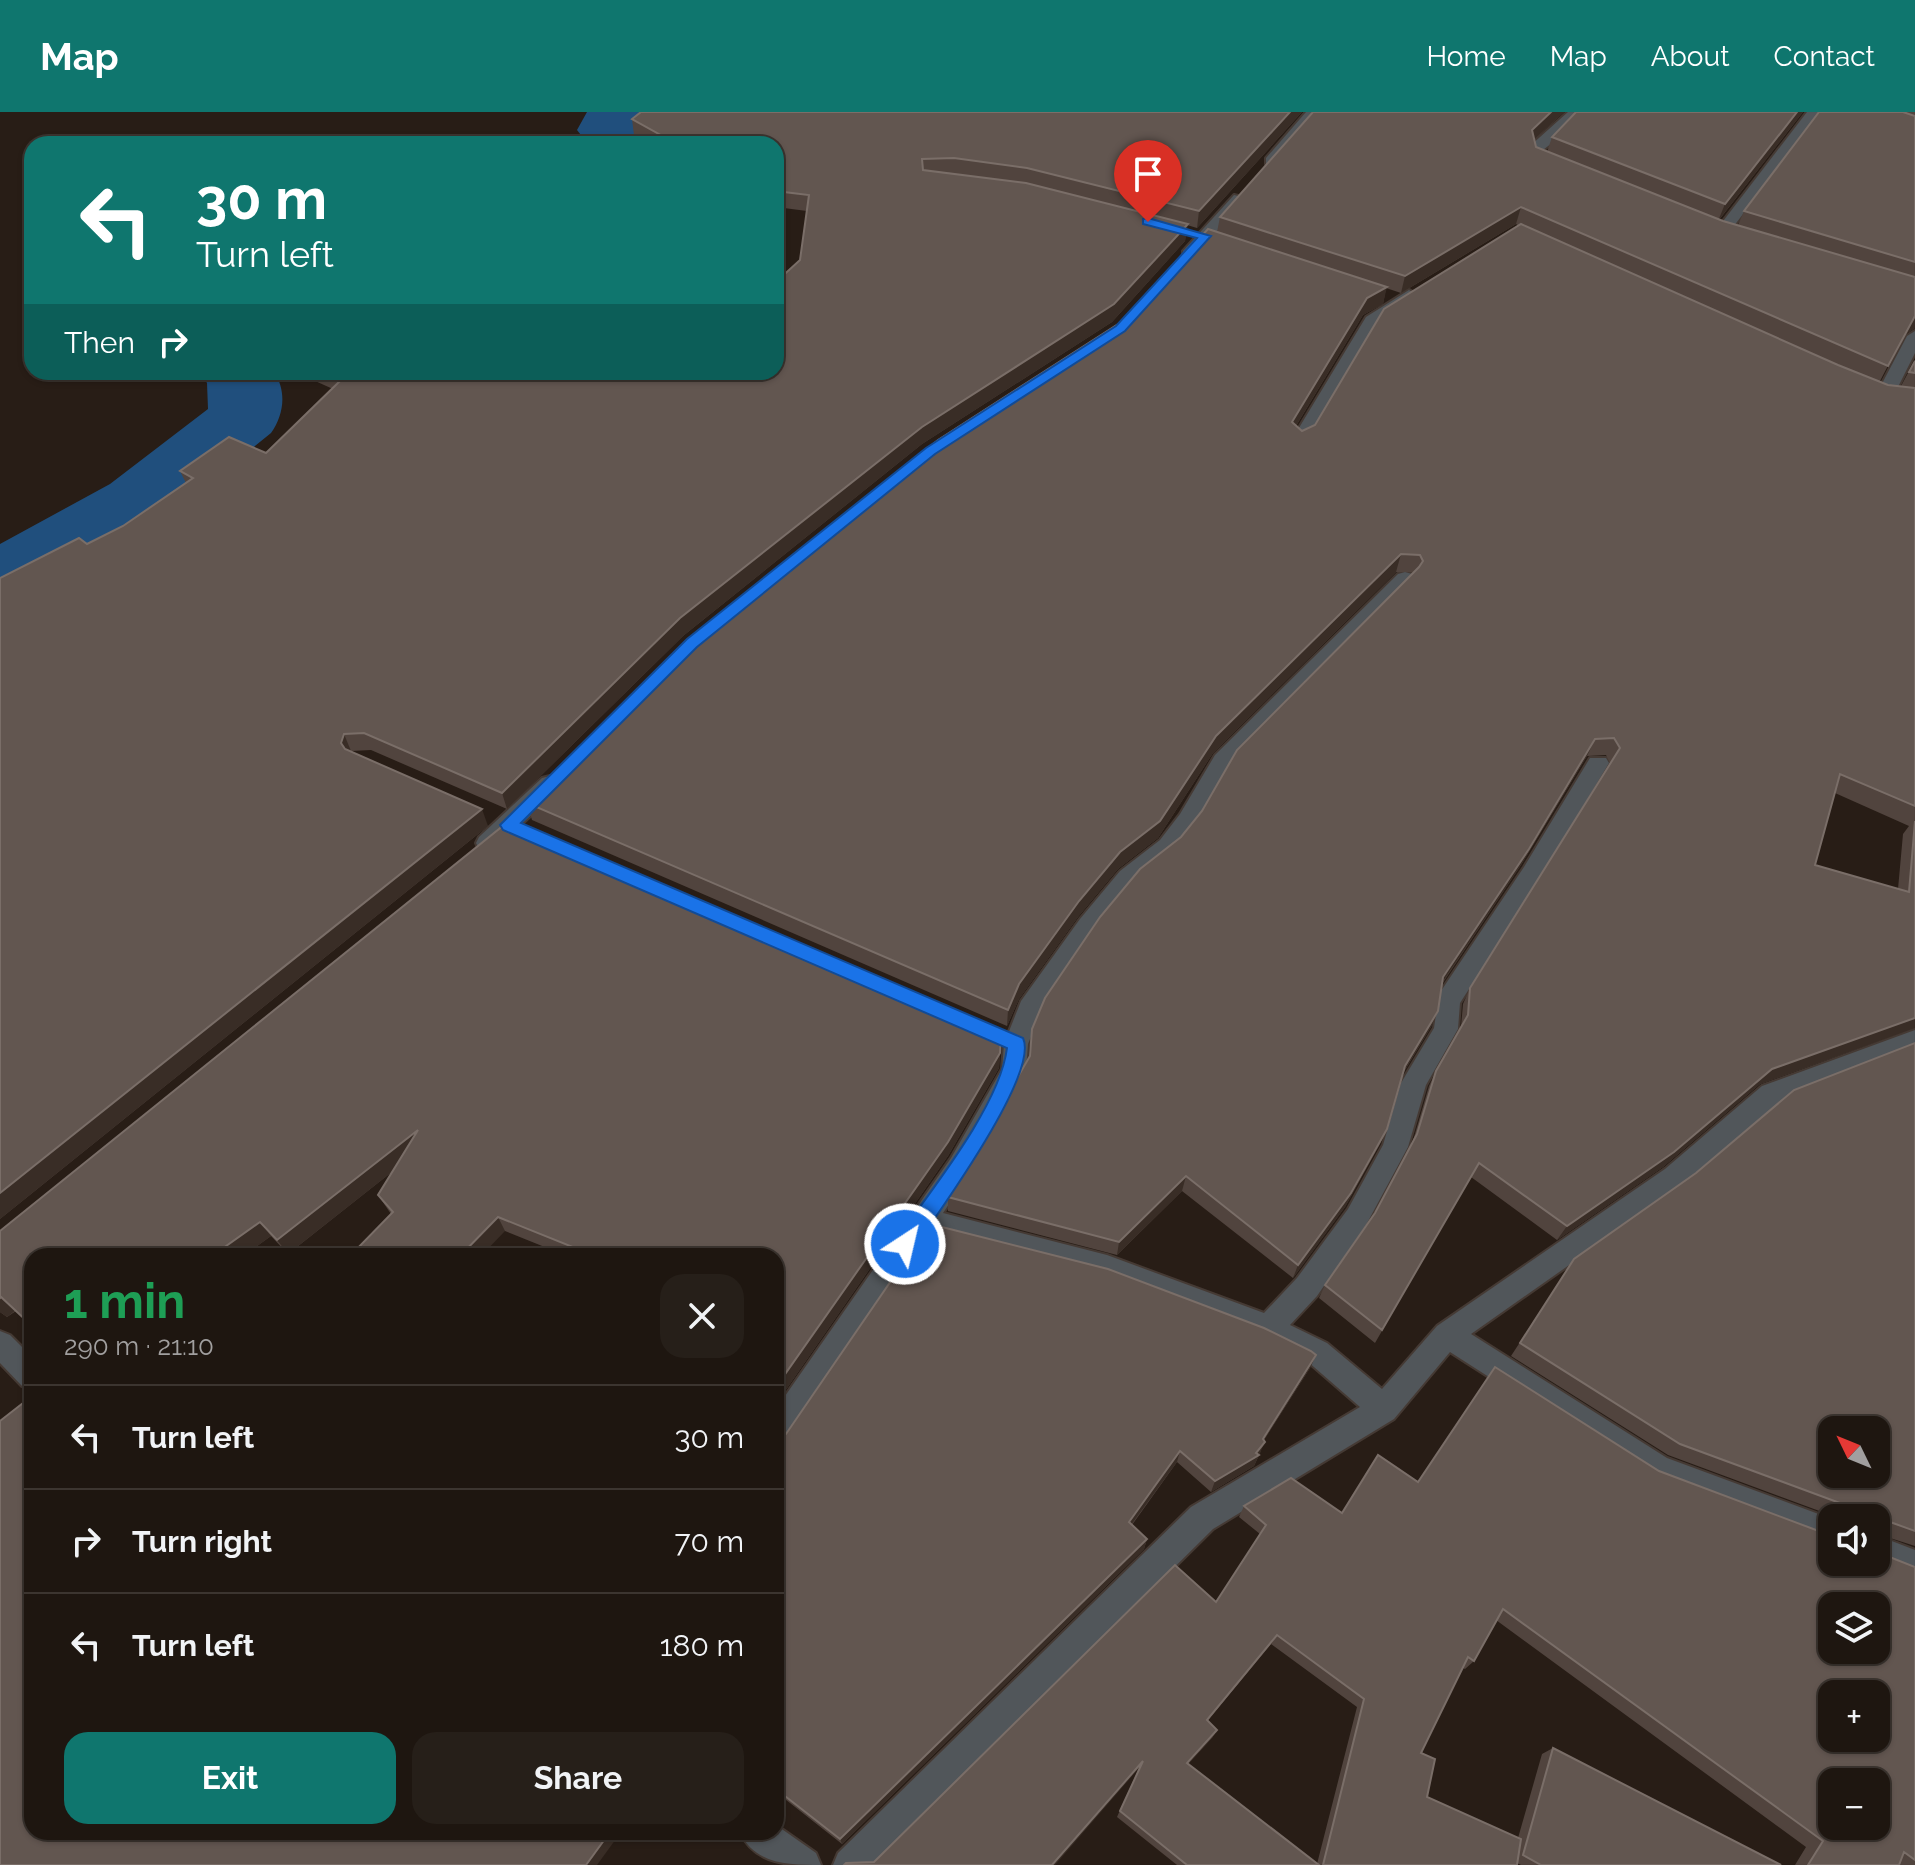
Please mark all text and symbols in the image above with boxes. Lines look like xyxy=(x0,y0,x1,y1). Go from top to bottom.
text: Map xyxy=(40,34,119,79)
text: Home xyxy=(1426,40,1506,73)
text: Map xyxy=(1550,40,1607,73)
text: About xyxy=(1651,40,1730,73)
text: Contact xyxy=(1774,40,1875,73)
pin xyxy=(1114,140,1182,222)
icon: arrive xyxy=(1126,152,1170,196)
text: 30 m xyxy=(196,166,327,232)
icon: left xyxy=(64,168,168,272)
text: Turn left xyxy=(196,233,334,275)
icon: right xyxy=(151,320,195,364)
text: Then xyxy=(64,325,135,360)
position arrow xyxy=(863,1202,947,1286)
text: 1 min xyxy=(64,1273,185,1329)
button: close xyxy=(660,1274,744,1358)
text: 290 m · 21:10 xyxy=(64,1331,214,1361)
icon: left xyxy=(64,1415,108,1459)
north arrow xyxy=(1818,1416,1890,1488)
map controls xyxy=(1818,1416,1890,1840)
text: Turn left xyxy=(132,1420,254,1455)
text: 30 m xyxy=(674,1420,744,1455)
button: sound xyxy=(1818,1504,1890,1576)
icon: right xyxy=(64,1519,108,1563)
text: Turn right xyxy=(132,1524,272,1559)
text: 70 m xyxy=(674,1524,744,1559)
button: layers xyxy=(1818,1592,1890,1664)
icon: left xyxy=(64,1623,108,1667)
text: Turn left xyxy=(132,1628,254,1663)
text: 180 m xyxy=(660,1628,744,1663)
button: + xyxy=(1818,1680,1890,1752)
button: Exit xyxy=(64,1732,396,1824)
button: Share xyxy=(412,1732,744,1824)
button: − xyxy=(1818,1768,1890,1840)

